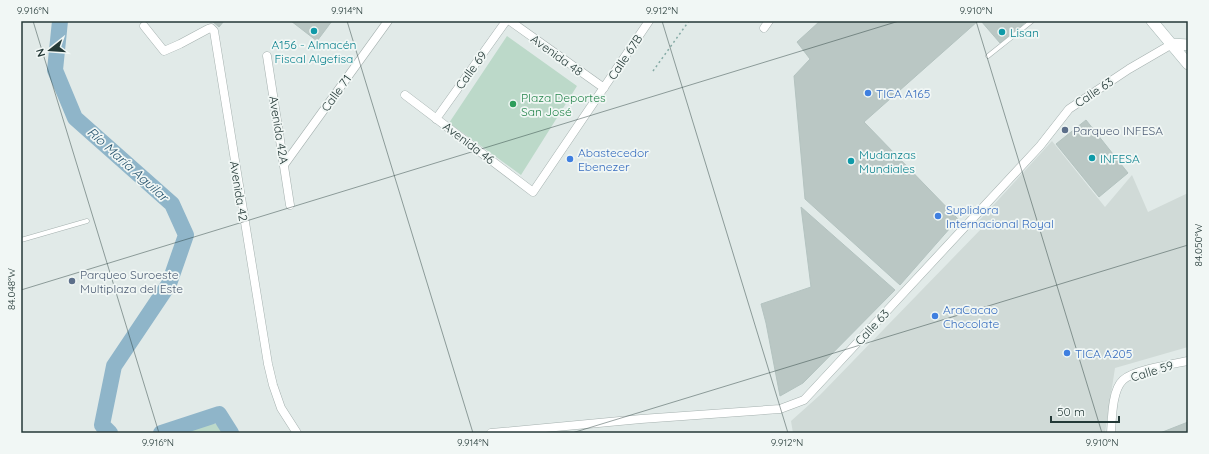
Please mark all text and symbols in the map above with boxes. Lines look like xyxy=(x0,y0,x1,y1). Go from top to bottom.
text: 9.916°N xyxy=(17,4,49,17)
text: 9.914°N xyxy=(331,4,363,17)
text: 9.912°N xyxy=(646,4,678,17)
text: 9.910°N xyxy=(960,4,992,17)
place label: Lisan xyxy=(1010,25,1039,40)
marker: A156 - Almacén Fiscal Algefisa xyxy=(309,26,319,36)
marker: Lisan xyxy=(997,27,1007,37)
north arrow xyxy=(30,30,70,70)
street label: Avenida 48 xyxy=(528,31,586,79)
street label: Calle 67B xyxy=(605,32,646,82)
place label: A156 - Almacén Fiscal Algefisa xyxy=(271,37,357,66)
text: N xyxy=(33,47,48,59)
street label: Calle 69 xyxy=(452,48,490,92)
street label: Calle 71 xyxy=(318,72,354,114)
street label: Calle 63 xyxy=(1072,74,1116,110)
place label: TICA A165 xyxy=(876,86,930,101)
marker: TICA A165 xyxy=(863,88,873,98)
place label: Plaza Deportes San José xyxy=(521,90,606,119)
street label: Avenida 42A xyxy=(266,95,292,165)
marker: Plaza Deportes San José xyxy=(508,99,518,109)
street label: Avenida 46 xyxy=(440,119,498,168)
place label: Parqueo INFESA xyxy=(1073,123,1163,138)
water label: Río María Aguilar xyxy=(84,124,173,206)
marker: Parqueo INFESA xyxy=(1060,125,1070,135)
place label: Abastecedor Ebenezer xyxy=(578,145,649,174)
place label: Mudanzas Mundiales xyxy=(859,147,916,176)
place label: INFESA xyxy=(1100,151,1140,166)
marker: INFESA xyxy=(1087,153,1097,163)
marker: Abastecedor Ebenezer xyxy=(565,154,575,164)
marker: Mudanzas Mundiales xyxy=(846,156,856,166)
street label: Avenida 42 xyxy=(227,160,251,223)
place label: Suplidora Internacional Royal xyxy=(946,202,1054,231)
marker: Suplidora Internacional Royal xyxy=(933,211,943,221)
text: 84.050°W xyxy=(1192,223,1205,266)
place label: Parqueo Suroeste Multiplaza del Este xyxy=(80,267,183,296)
text: 84.048°W xyxy=(5,268,18,310)
marker: Parqueo Suroeste Multiplaza del Este xyxy=(67,276,77,286)
place label: AraCacao Chocolate xyxy=(943,302,999,331)
street label: Calle 63 xyxy=(852,306,892,348)
marker: AraCacao Chocolate xyxy=(930,311,940,321)
place label: TICA A205 xyxy=(1075,346,1132,361)
marker: TICA A205 xyxy=(1062,348,1072,358)
street label: Calle 59 xyxy=(1129,357,1175,385)
scale bar xyxy=(1051,398,1119,424)
text: 50 m xyxy=(1057,404,1085,419)
text: 9.916°N xyxy=(142,436,174,449)
text: 9.914°N xyxy=(457,436,489,449)
text: 9.912°N xyxy=(771,436,803,449)
text: 9.910°N xyxy=(1086,436,1118,449)

